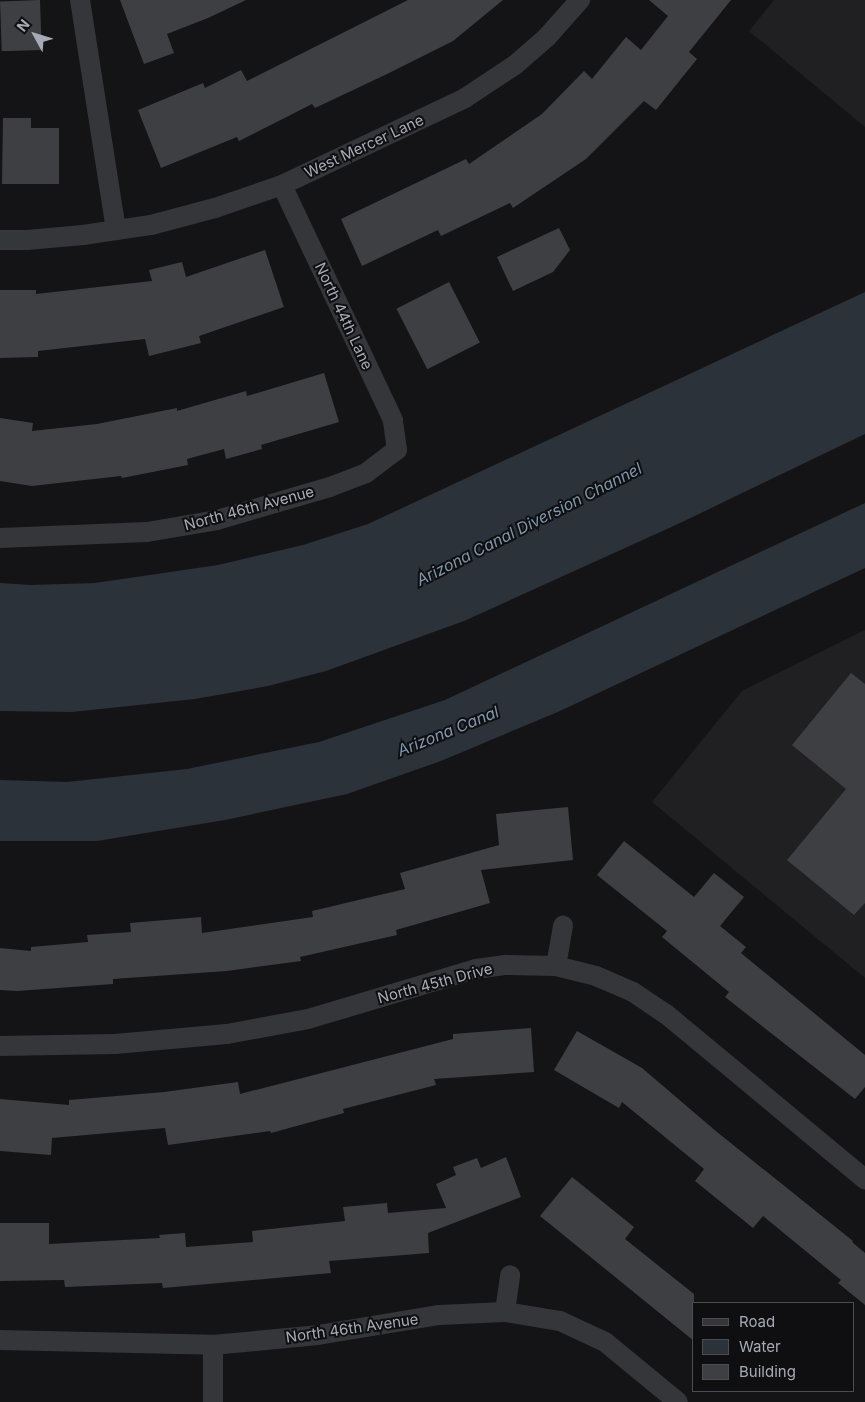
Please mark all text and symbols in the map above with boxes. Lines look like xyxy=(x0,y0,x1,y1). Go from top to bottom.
north arrow xyxy=(10,10,60,60)
text: N xyxy=(13,16,33,35)
street label: West Mercer Lane xyxy=(302,111,426,181)
street label: North 44th Lane xyxy=(311,260,377,372)
water label: Arizona Canal Diversion Channel xyxy=(413,459,645,589)
street label: North 46th Avenue xyxy=(182,482,316,534)
water label: Arizona Canal xyxy=(394,702,502,760)
street label: North 45th Drive xyxy=(376,959,494,1007)
legend xyxy=(692,1302,855,1392)
street label: North 46th Avenue xyxy=(284,1310,420,1346)
text: Road xyxy=(739,1312,775,1331)
text: Water xyxy=(739,1337,781,1356)
text: Building xyxy=(739,1362,796,1381)

